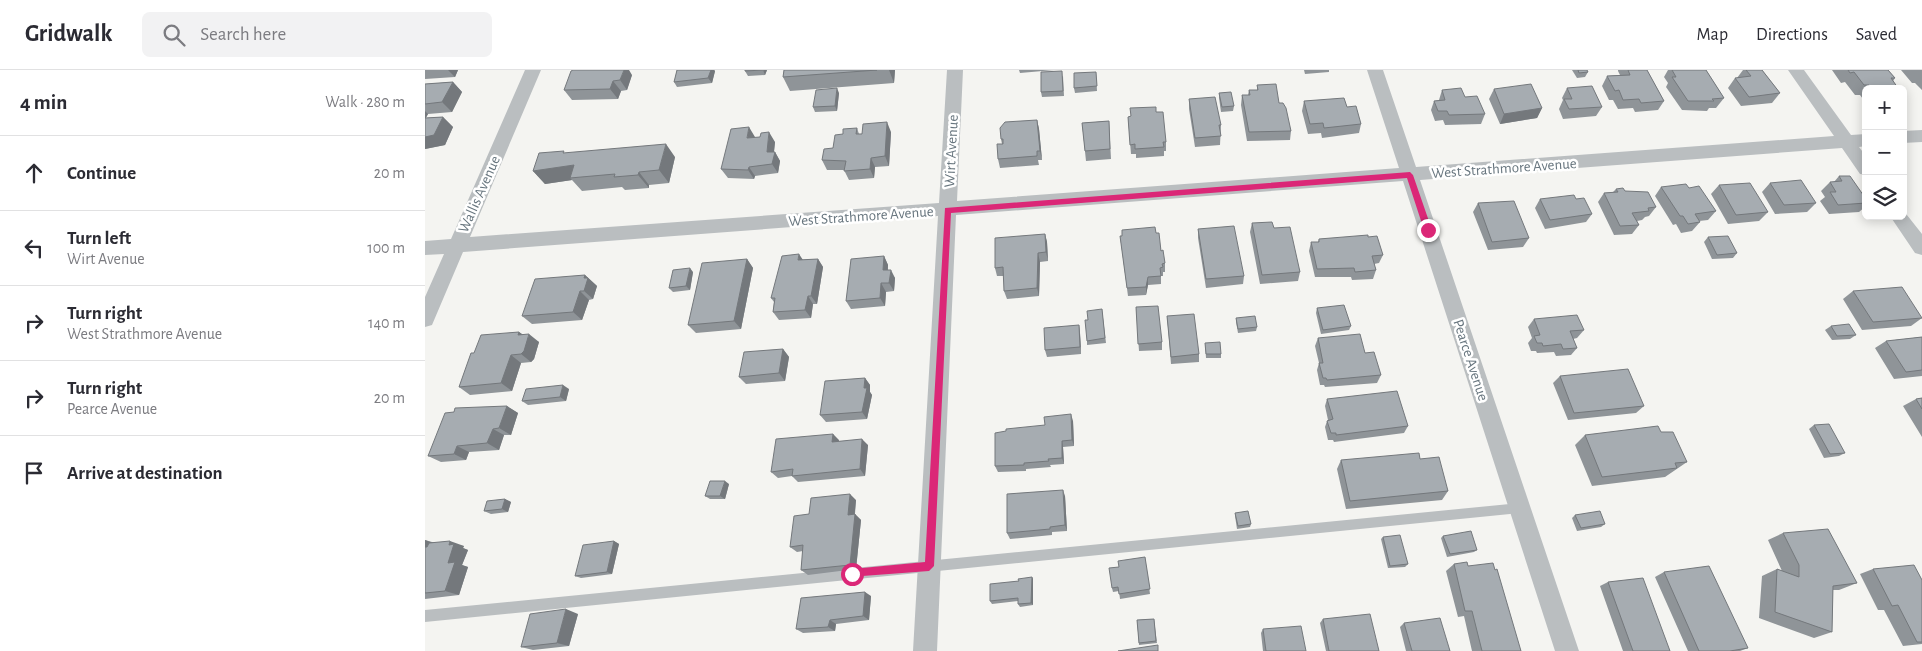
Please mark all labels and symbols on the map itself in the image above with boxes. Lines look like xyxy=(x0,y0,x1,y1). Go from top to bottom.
street label: Wirt Avenue xyxy=(942,114,961,188)
street label: Wallis Avenue xyxy=(456,153,503,235)
street label: West Strathmore Avenue xyxy=(1431,156,1577,181)
street label: West Strathmore Avenue xyxy=(788,204,934,229)
route end xyxy=(1417,219,1440,242)
street label: Pearce Avenue xyxy=(1450,318,1491,403)
route start xyxy=(841,563,864,586)

